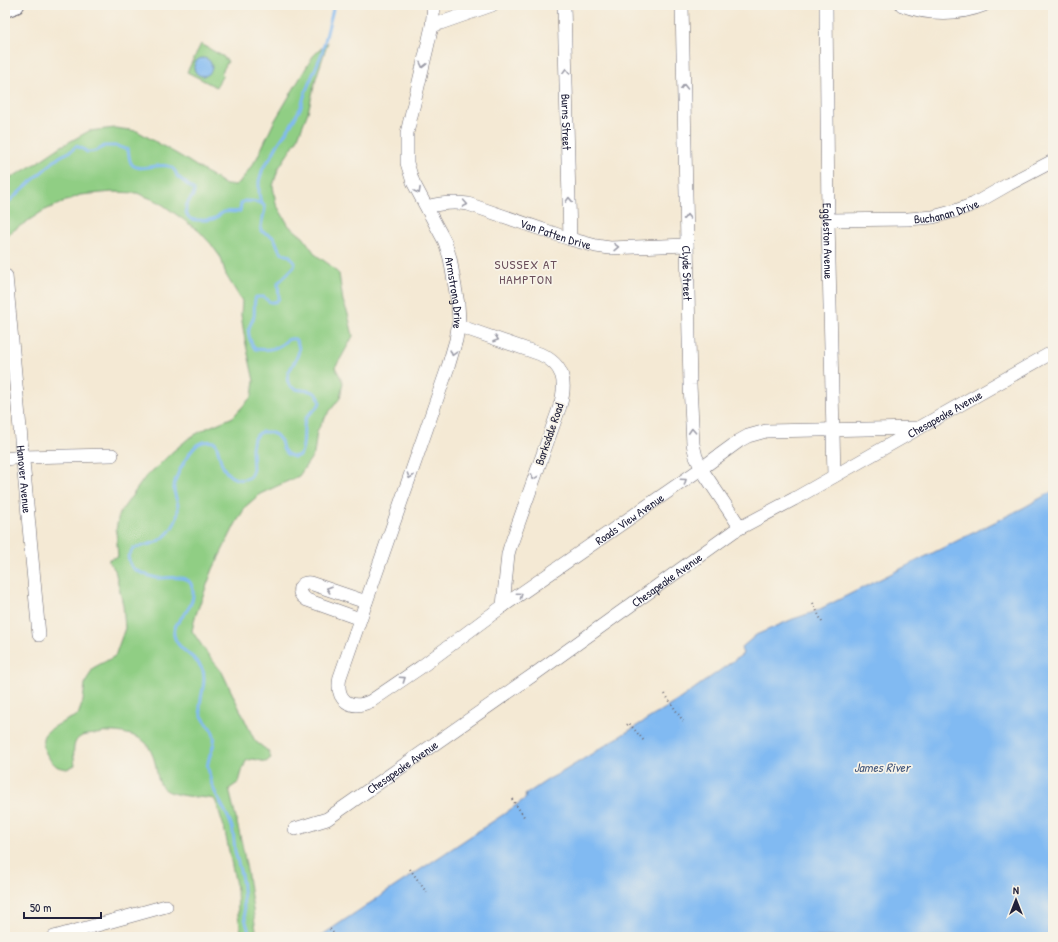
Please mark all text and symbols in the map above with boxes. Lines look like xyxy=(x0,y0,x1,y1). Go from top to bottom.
one-way arrow xyxy=(420,61,428,68)
one-way arrow xyxy=(561,68,570,74)
one-way arrow xyxy=(680,84,689,90)
street label: Burns Street xyxy=(558,94,576,151)
one-way arrow xyxy=(413,186,420,194)
street label: Buchanan Drive xyxy=(913,195,982,227)
one-way arrow xyxy=(565,197,573,203)
one-way arrow xyxy=(462,199,468,207)
street label: Eggleston Avenue xyxy=(819,203,838,280)
street label: Van Patten Drive xyxy=(518,214,593,253)
one-way arrow xyxy=(683,214,691,220)
one-way arrow xyxy=(613,243,619,251)
street label: Clyde Street xyxy=(679,245,697,302)
street label: Armstrong Drive xyxy=(441,255,468,331)
district label: SUSSEX AT HAMPTON xyxy=(494,255,558,288)
one-way arrow xyxy=(492,334,499,342)
one-way arrow xyxy=(449,350,458,357)
street label: Chesapeake Avenue xyxy=(904,386,985,442)
street label: Barksdale Road xyxy=(530,400,568,467)
one-way arrow xyxy=(688,428,697,434)
street label: Hanover Avenue xyxy=(13,444,36,514)
one-way arrow xyxy=(406,473,415,480)
one-way arrow xyxy=(530,474,539,481)
one-way arrow xyxy=(680,478,687,486)
street label: Roads View Avenue xyxy=(591,489,667,548)
street label: Chesapeake Avenue xyxy=(628,548,705,611)
one-way arrow xyxy=(326,585,333,594)
one-way arrow xyxy=(515,593,522,600)
one-way arrow xyxy=(399,676,406,684)
street label: Chesapeake Avenue xyxy=(363,736,441,797)
water label: James River xyxy=(854,758,912,776)
north arrow xyxy=(996,880,1036,920)
text: N xyxy=(1013,883,1019,897)
scale bar xyxy=(24,894,101,920)
text: 50 m xyxy=(30,899,51,916)

